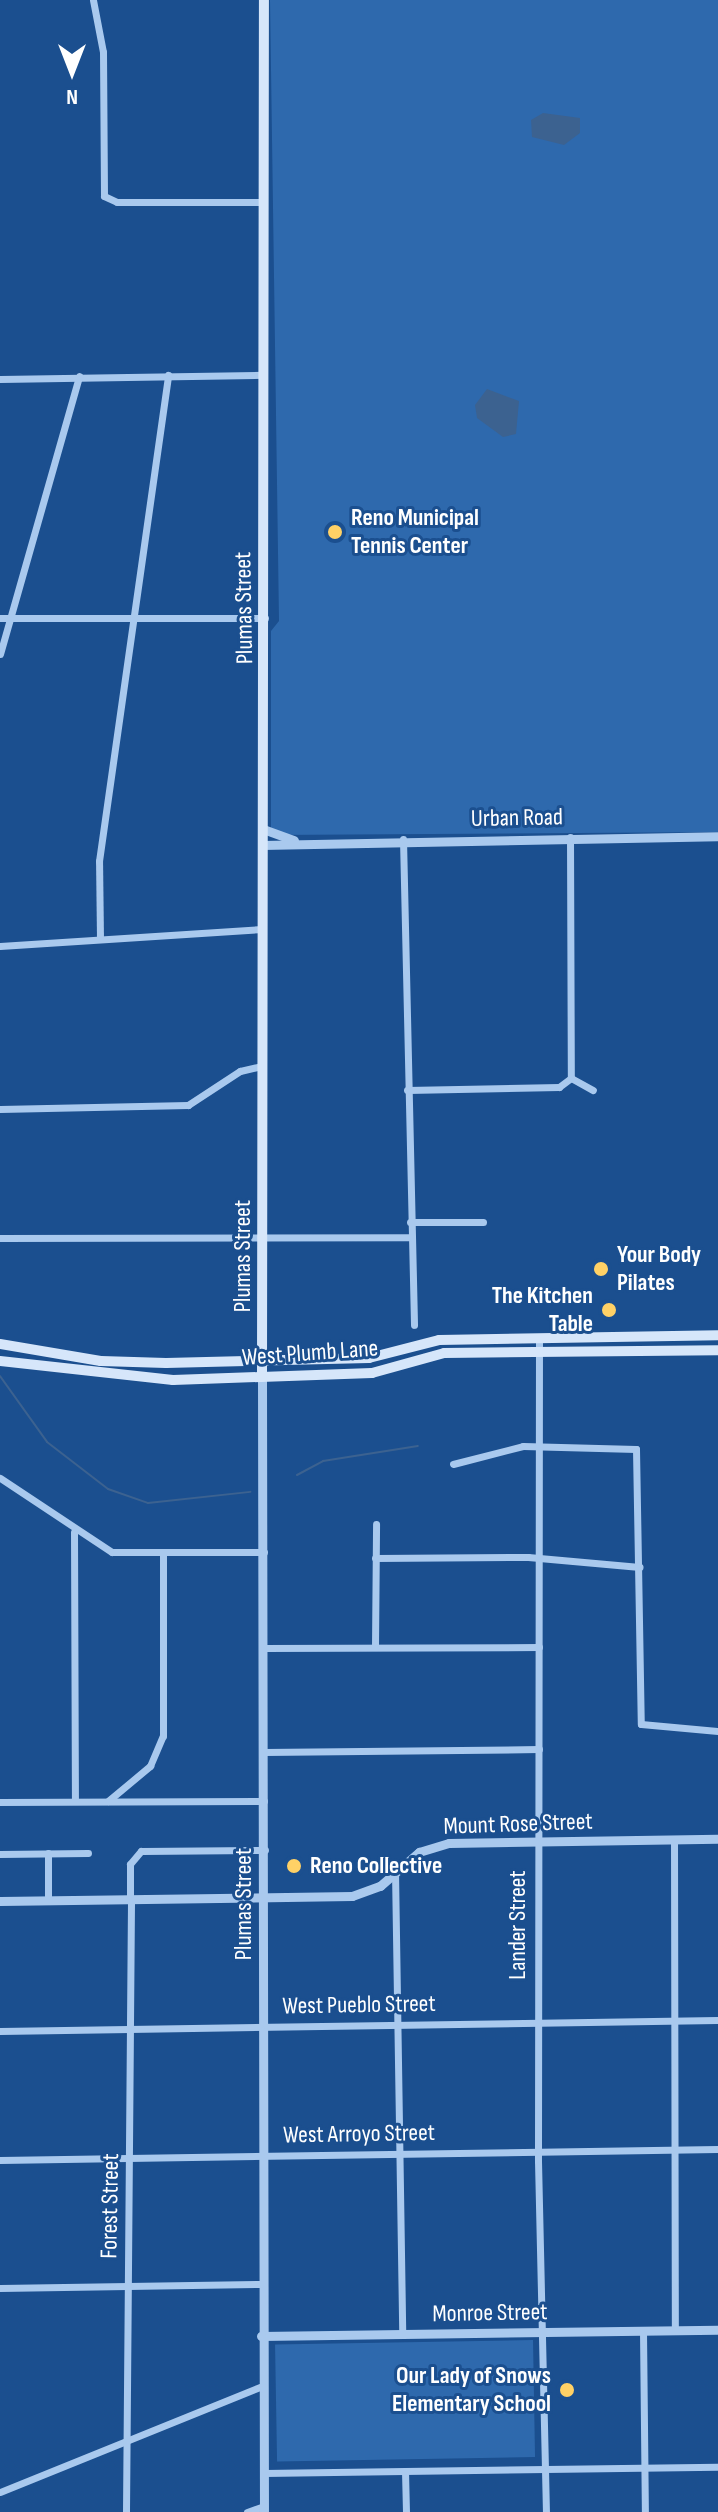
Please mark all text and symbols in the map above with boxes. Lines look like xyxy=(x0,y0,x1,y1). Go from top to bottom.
north arrow xyxy=(32,32,112,112)
text: N xyxy=(66,83,78,110)
place label: Reno Municipal Tennis Center xyxy=(351,504,479,560)
marker: Reno Municipal Tennis Center xyxy=(326,523,344,541)
street label: Plumas Street xyxy=(229,552,259,664)
street label: Urban Road xyxy=(471,803,563,833)
street label: Plumas Street xyxy=(229,1200,257,1312)
place label: Your Body Pilates xyxy=(617,1241,701,1297)
marker: Your Body Pilates xyxy=(592,1260,610,1278)
place label: The Kitchen Table xyxy=(492,1282,593,1338)
marker: The Kitchen Table xyxy=(600,1301,618,1319)
street label: West Plumb Lane xyxy=(241,1334,379,1372)
street label: Mount Rose Street xyxy=(443,1807,593,1841)
street label: Plumas Street xyxy=(230,1848,258,1960)
place label: Reno Collective xyxy=(310,1852,442,1880)
marker: Reno Collective xyxy=(285,1857,303,1875)
street label: Lander Street xyxy=(504,1870,532,1980)
street label: West Pueblo Street xyxy=(282,1989,436,2021)
street label: West Arroyo Street xyxy=(283,2118,435,2150)
street label: Forest Street xyxy=(95,2153,125,2259)
street label: Monroe Street xyxy=(432,2298,548,2328)
place label: Our Lady of Snows Elementary School xyxy=(392,2362,551,2418)
marker: Our Lady of Snows Elementary School xyxy=(558,2381,576,2399)

